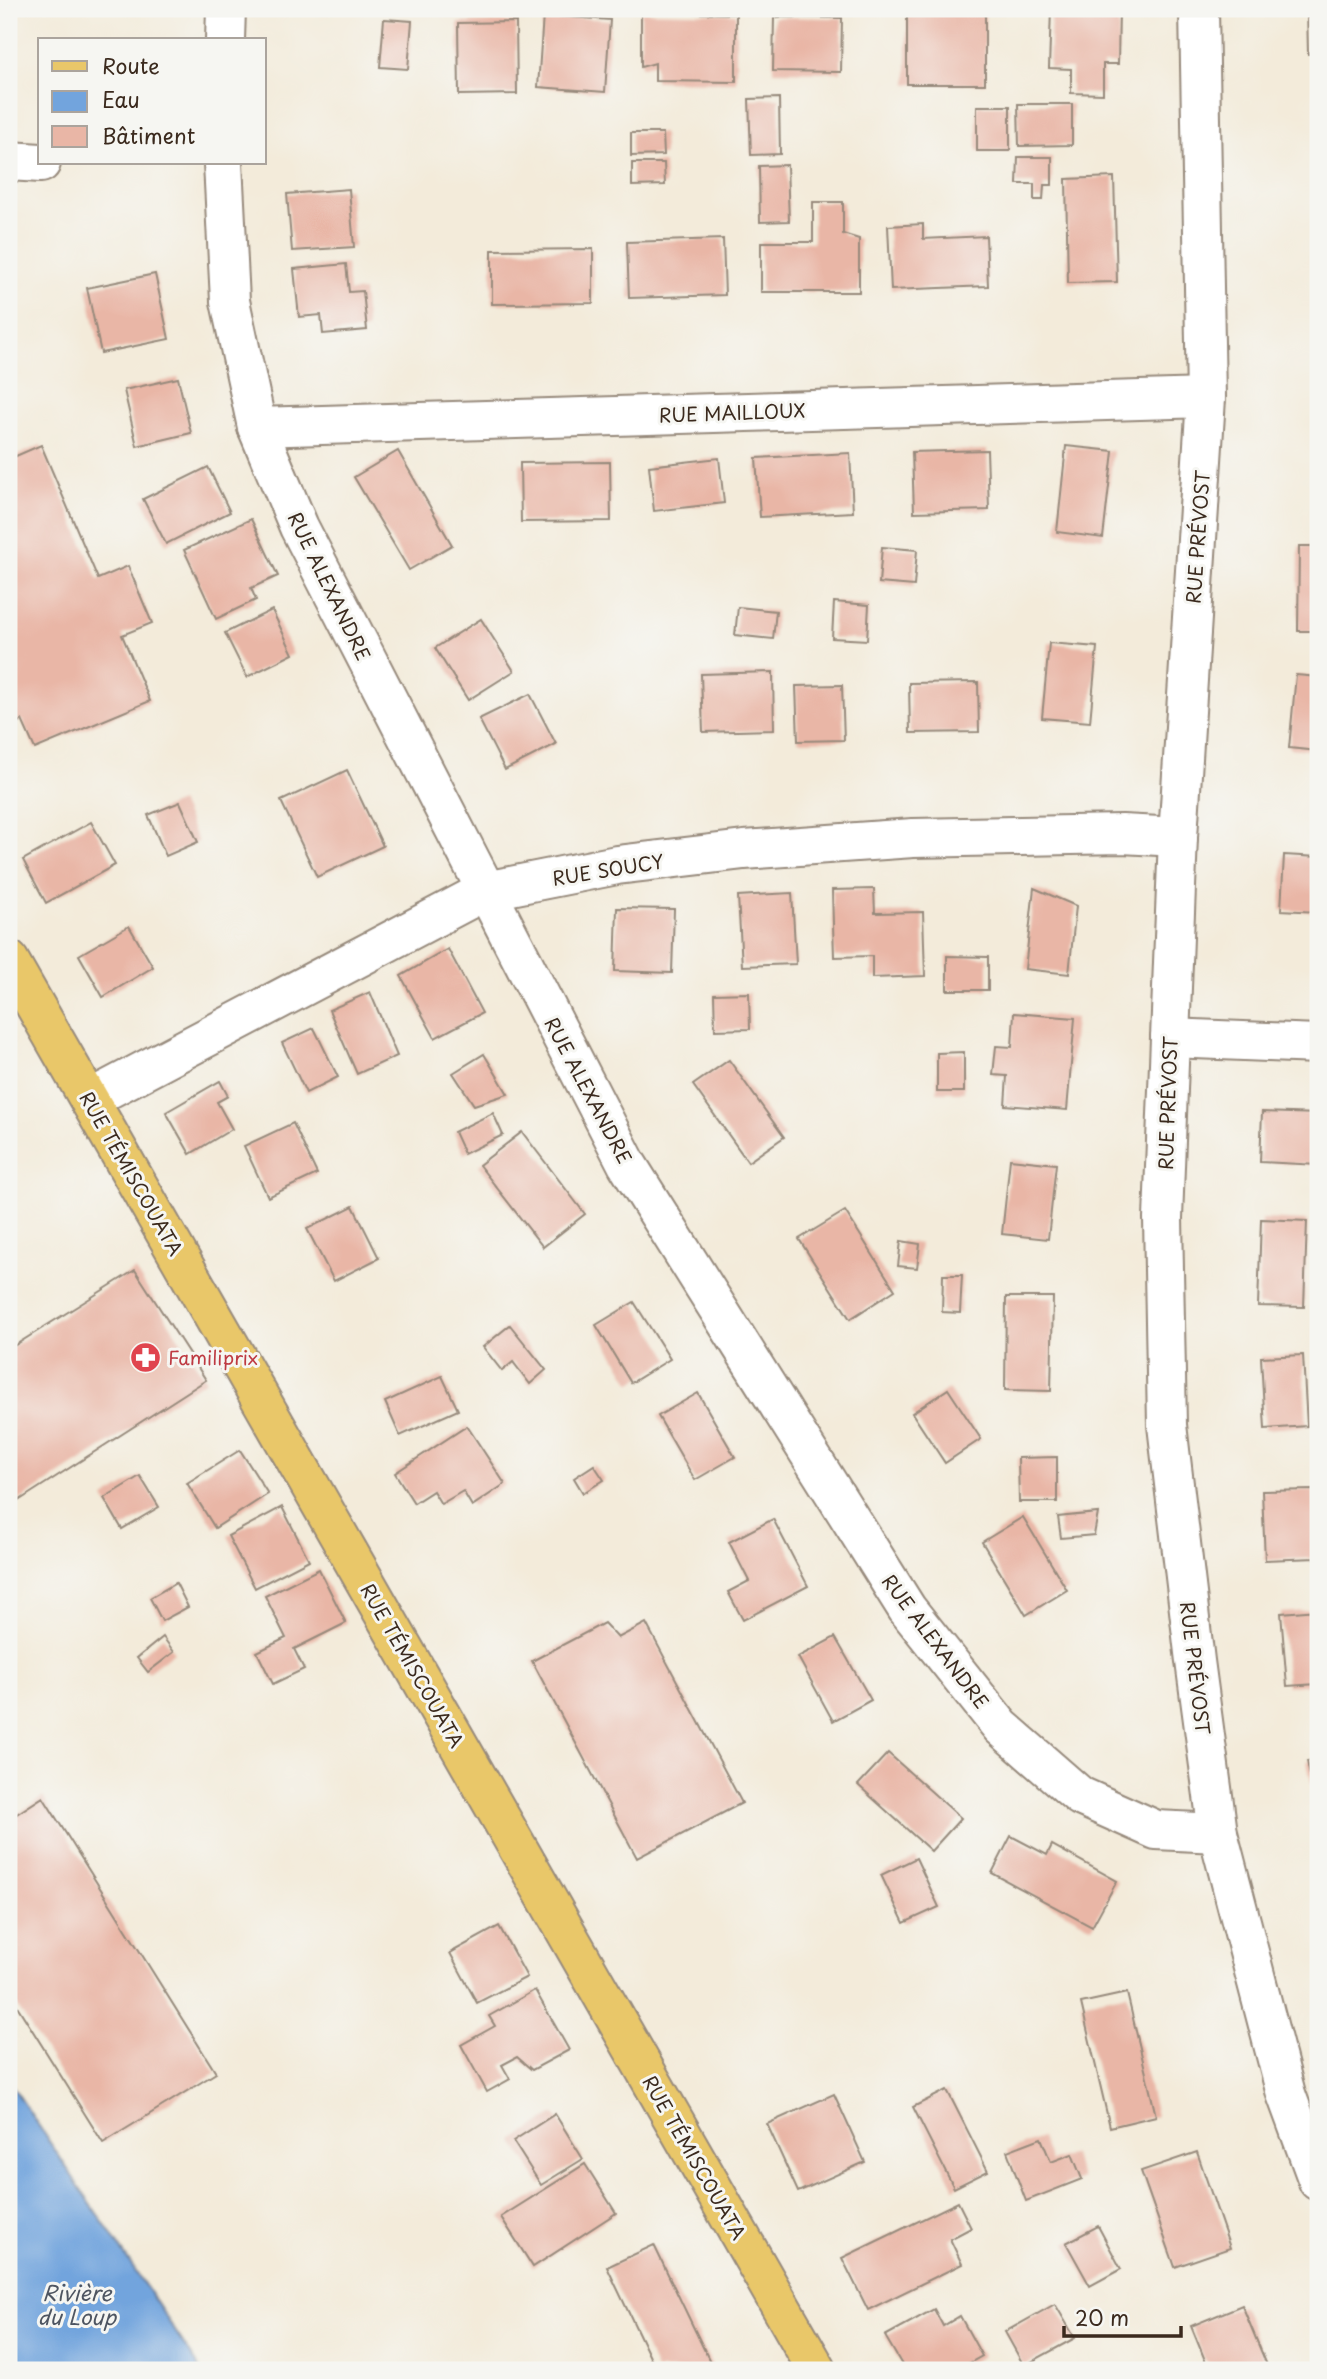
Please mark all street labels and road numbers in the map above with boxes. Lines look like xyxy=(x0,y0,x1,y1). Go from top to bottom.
street label: RUE MAILLOUX xyxy=(658,395,806,429)
street label: RUE PRÉVOST xyxy=(1178,469,1216,605)
street label: RUE ALEXANDRE xyxy=(282,507,378,665)
street label: RUE SOUCY xyxy=(550,846,666,892)
street label: RUE ALEXANDRE xyxy=(539,1012,639,1168)
street label: RUE PRÉVOST xyxy=(1151,1036,1183,1170)
street label: RUE TÉMISCOUATA xyxy=(74,1086,190,1260)
street label: RUE ALEXANDRE xyxy=(876,1568,996,1714)
street label: RUE TÉMISCOUATA xyxy=(355,1578,471,1752)
street label: RUE PRÉVOST xyxy=(1174,1600,1218,1736)
street label: RUE TÉMISCOUATA xyxy=(637,2070,753,2244)

